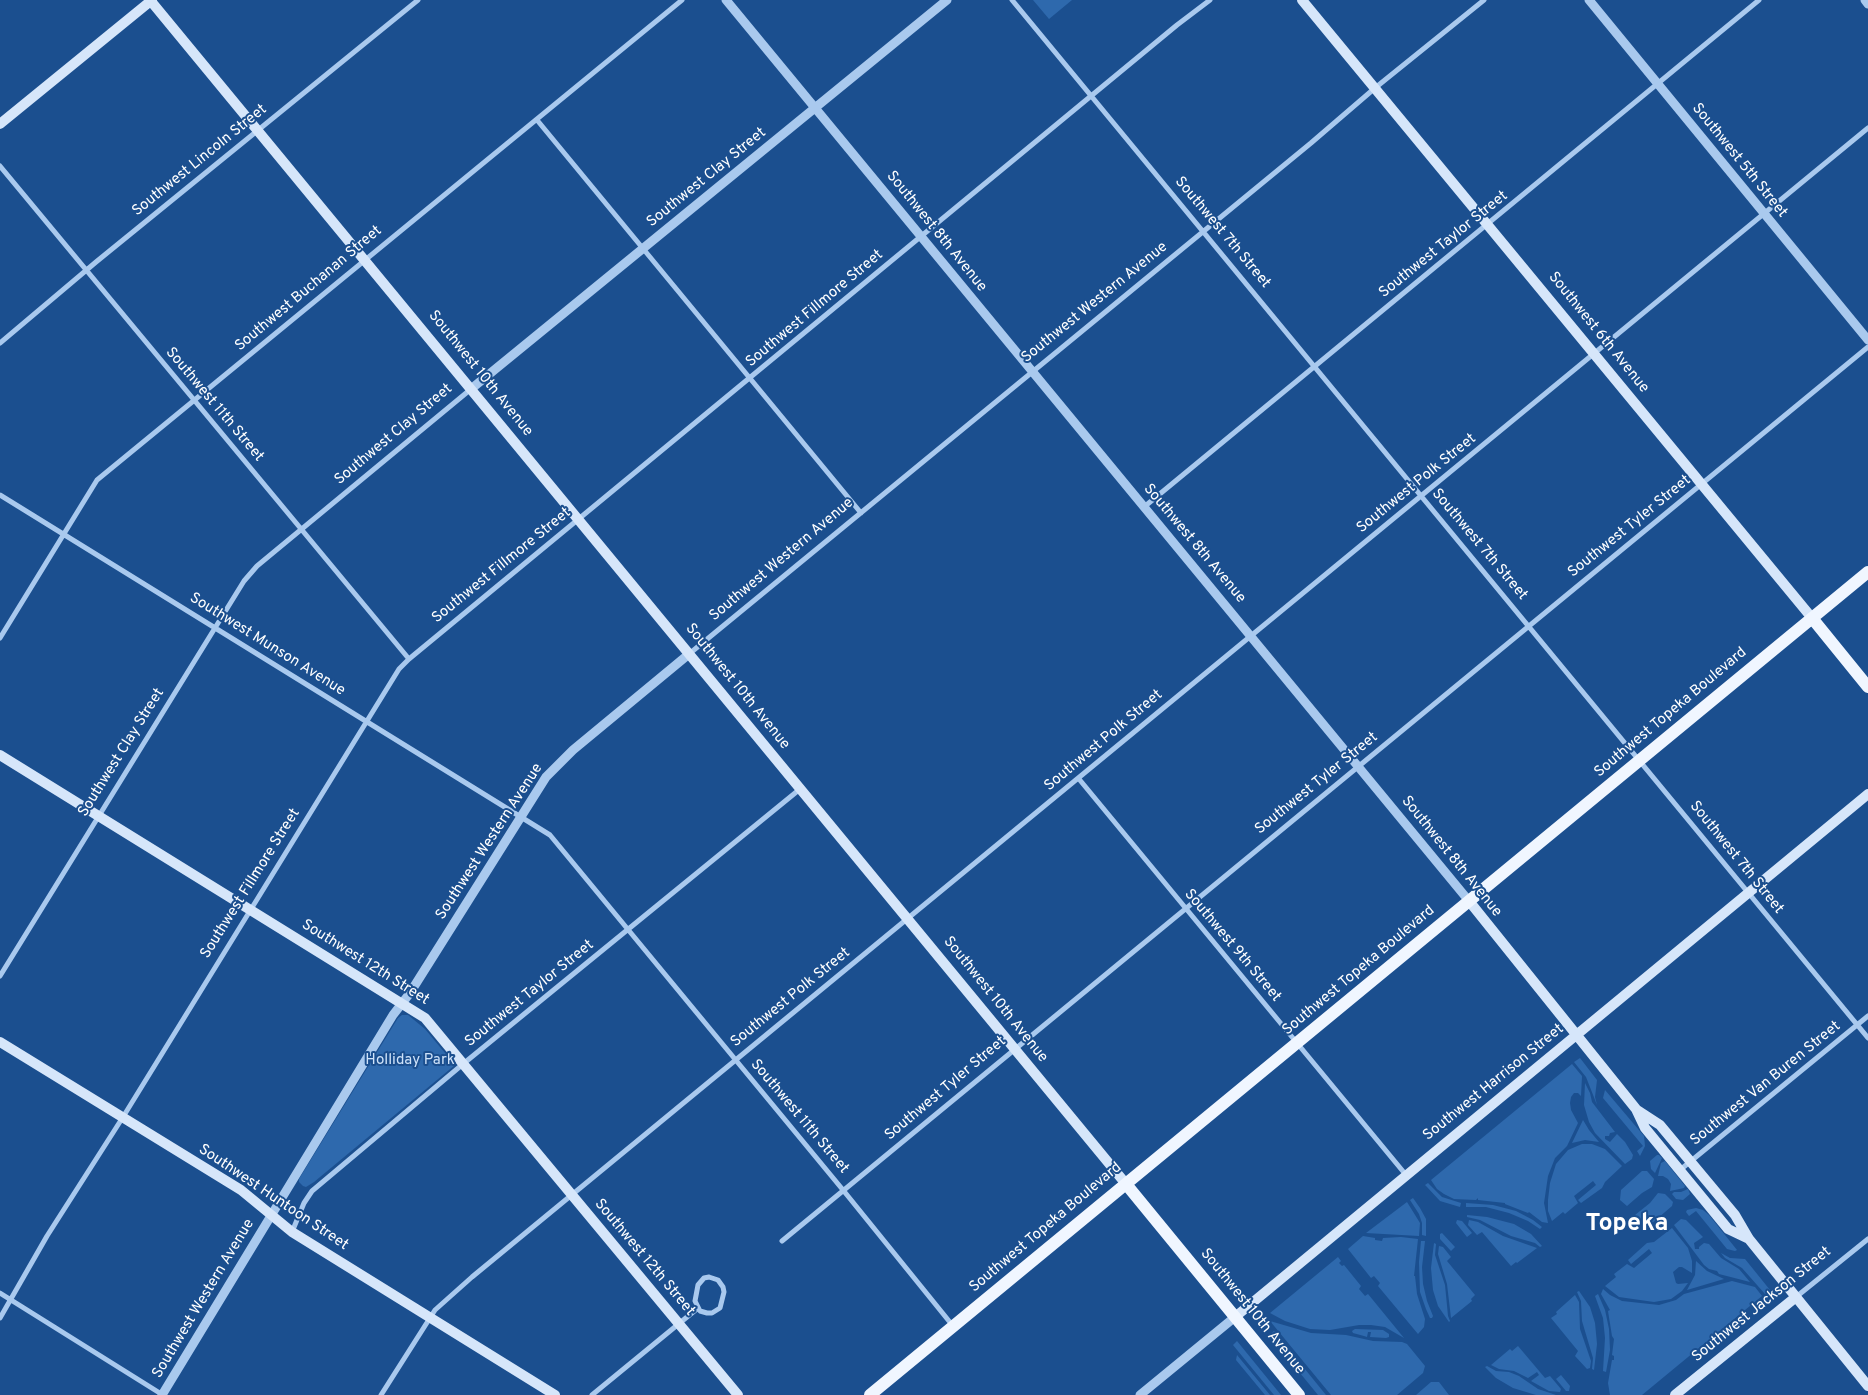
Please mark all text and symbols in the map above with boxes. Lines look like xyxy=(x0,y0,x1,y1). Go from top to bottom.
street label: Southwest 5th Street xyxy=(1687,100,1791,222)
street label: Southwest Lincoln Street xyxy=(129,101,271,221)
street label: Southwest Clay Street xyxy=(644,124,770,232)
street label: Southwest 8th Avenue xyxy=(882,168,990,296)
street label: Southwest 7th Street xyxy=(1170,174,1274,292)
street label: Southwest Taylor Street xyxy=(1376,188,1512,302)
street label: Southwest Buchanan Street xyxy=(232,222,386,356)
street label: Southwest Western Avenue xyxy=(1018,239,1172,367)
street label: Southwest Fillmore Street xyxy=(743,246,887,372)
street label: Southwest 6th Avenue xyxy=(1544,269,1652,397)
street label: Southwest 10th Avenue xyxy=(424,308,536,440)
street label: Southwest 11th Street xyxy=(161,344,267,466)
street label: Southwest Clay Street xyxy=(332,381,456,489)
street label: Southwest Polk Street xyxy=(1354,430,1480,538)
street label: Southwest Tyler Street xyxy=(1565,472,1695,582)
street label: Southwest 8th Avenue xyxy=(1139,481,1249,607)
street label: Southwest 7th Street xyxy=(1427,486,1531,604)
street label: Southwest Western Avenue xyxy=(706,494,858,626)
street label: Southwest Fillmore Street xyxy=(429,504,575,628)
street label: Southwest Munson Avenue xyxy=(186,590,348,700)
street label: Southwest 10th Avenue xyxy=(681,621,793,753)
street label: Southwest Topeka Boulevard xyxy=(1591,644,1751,782)
street label: Southwest Clay Street xyxy=(75,685,169,821)
street label: Southwest Polk Street xyxy=(1041,686,1167,796)
street label: Southwest Tyler Street xyxy=(1252,729,1382,839)
street label: Southwest Western Avenue xyxy=(433,761,547,923)
street label: Southwest 8th Avenue xyxy=(1397,793,1505,921)
street label: Southwest 7th Street xyxy=(1685,798,1787,918)
street label: Southwest Fillmore Street xyxy=(197,806,305,962)
street label: Southwest 9th Street xyxy=(1180,886,1284,1006)
street label: Southwest Topeka Boulevard xyxy=(1279,902,1439,1040)
street label: Southwest 12th Street xyxy=(298,916,432,1010)
street label: Southwest 10th Avenue xyxy=(939,934,1051,1066)
street label: Southwest Taylor Street xyxy=(462,937,598,1051)
street label: Southwest Polk Street xyxy=(728,944,854,1052)
street label: Southwest Van Buren Street xyxy=(1687,1018,1845,1150)
street label: Southwest Harrison Street xyxy=(1420,1021,1568,1145)
street label: Southwest Tyler Street xyxy=(882,1033,1010,1145)
park label: Holliday Park xyxy=(365,1052,455,1070)
street label: Southwest 11th Street xyxy=(746,1056,852,1178)
street label: Southwest Huntoon Street xyxy=(195,1141,351,1255)
street label: Southwest Topeka Boulevard xyxy=(966,1159,1126,1297)
street label: Southwest 12th Street xyxy=(590,1196,698,1320)
district label: Topeka xyxy=(1586,1210,1668,1240)
street label: Southwest Western Avenue xyxy=(149,1216,259,1382)
street label: Southwest Jackson Street xyxy=(1689,1243,1835,1367)
street label: Southwest 10th Avenue xyxy=(1196,1246,1308,1378)

